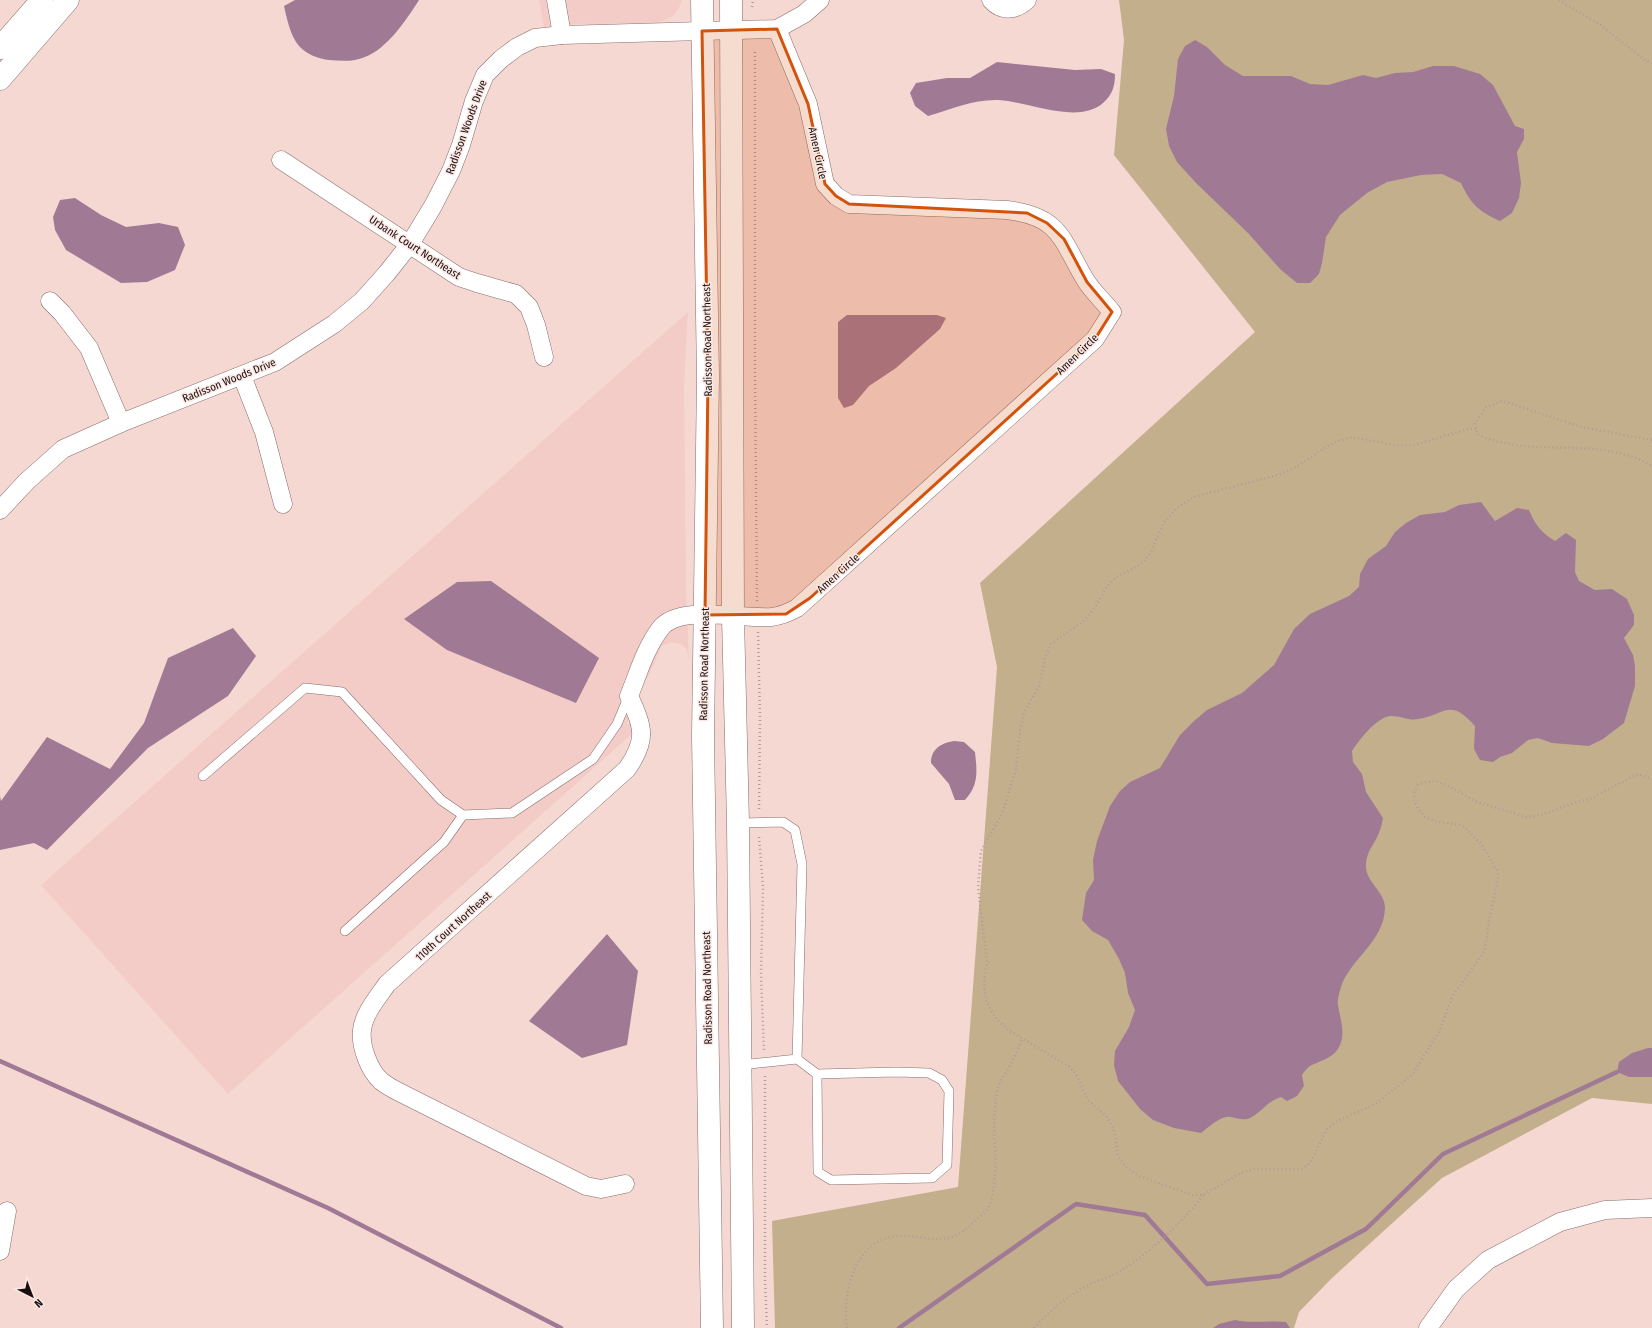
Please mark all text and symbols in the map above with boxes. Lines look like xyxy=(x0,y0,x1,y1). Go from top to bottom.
street label: Radisson Woods Drive xyxy=(443,78,490,176)
street label: Amen Circle xyxy=(806,126,829,180)
street label: Urbank Court Northeast xyxy=(367,213,463,282)
street label: Radisson Road Northeast xyxy=(700,283,715,397)
street label: Amen Circle xyxy=(1054,331,1101,377)
street label: Radisson Woods Drive xyxy=(181,356,278,405)
street label: Amen Circle xyxy=(814,551,862,596)
street label: Radisson Road Northeast xyxy=(697,607,712,721)
street label: 110th Court Northeast xyxy=(413,889,494,964)
street label: Radisson Road Northeast xyxy=(700,931,715,1045)
north arrow xyxy=(12,1276,52,1316)
text: N xyxy=(32,1296,45,1310)

